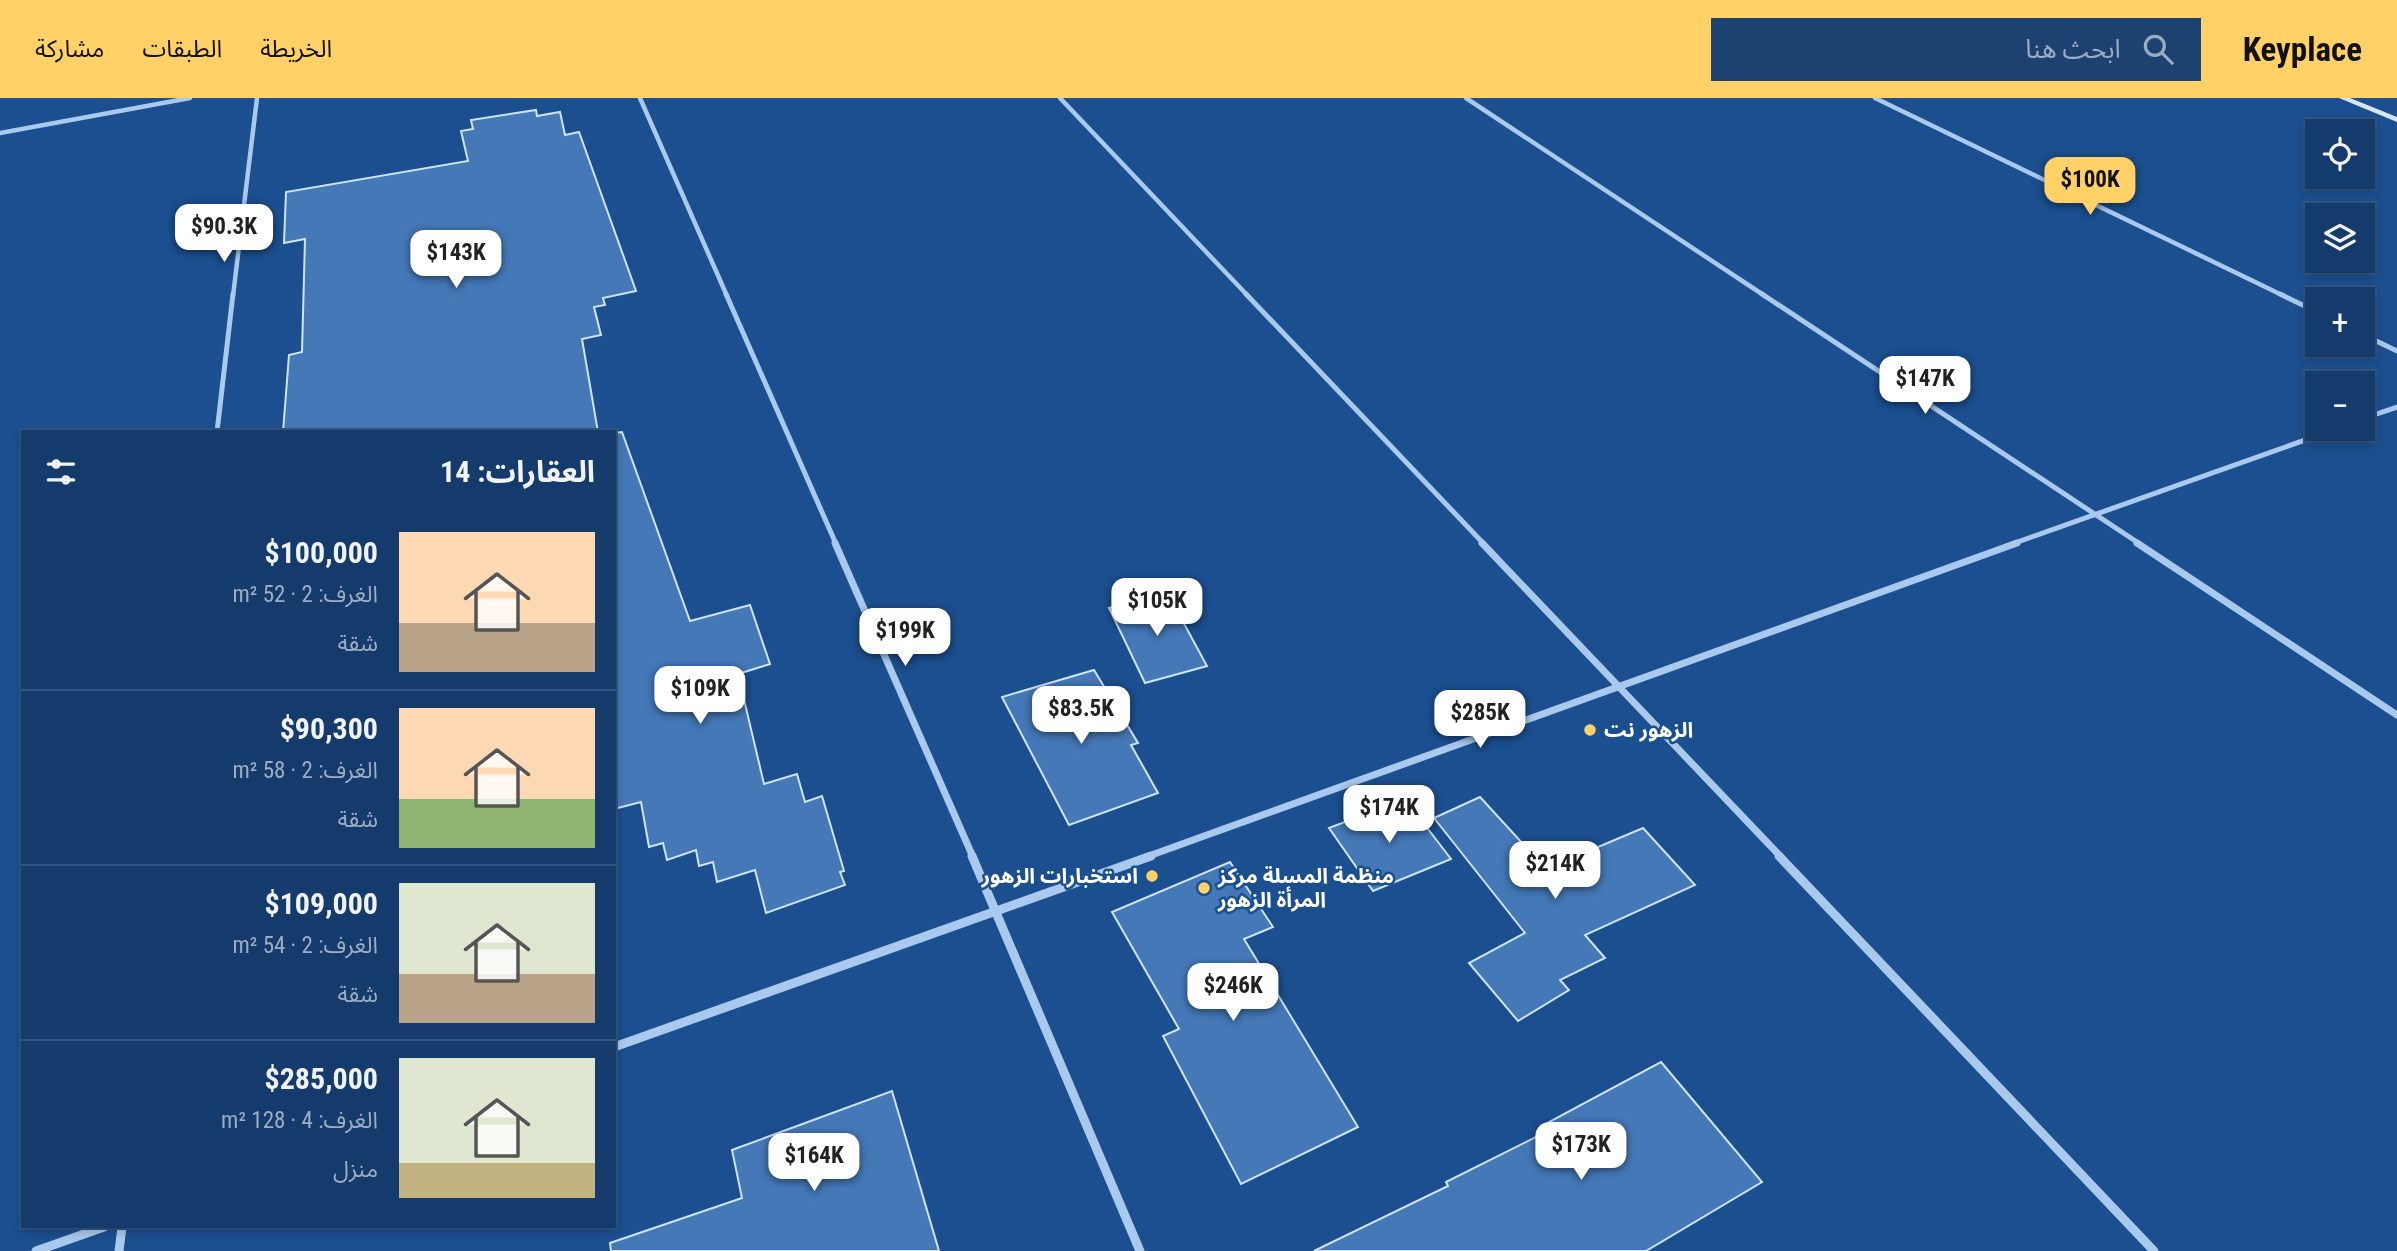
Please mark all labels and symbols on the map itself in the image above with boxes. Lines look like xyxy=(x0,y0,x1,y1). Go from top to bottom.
pin: $100K xyxy=(2041,158,2139,217)
pin: $90.3K xyxy=(167,204,281,264)
pin: $143K xyxy=(407,230,505,290)
pin: $147K xyxy=(1876,356,1974,416)
pin: $105K xyxy=(1108,578,1206,638)
pin: $199K xyxy=(856,608,954,668)
pin: $109K xyxy=(651,666,749,726)
pin: $83.5K xyxy=(1024,686,1138,746)
pin: $285K xyxy=(1431,690,1529,750)
place label: الزهور نت xyxy=(1604,718,1693,742)
marker: الزهور نت xyxy=(1582,722,1598,738)
pin: $174K xyxy=(1340,786,1438,845)
pin: $214K xyxy=(1506,842,1604,901)
place label: استخبارات الزهور xyxy=(980,864,1138,888)
place label: منظمة المسلة مركز المرأة الزهور xyxy=(1217,864,1394,912)
marker: استخبارات الزهور xyxy=(1144,868,1160,884)
marker: منظمة المسلة مركز المرأة الزهور xyxy=(1196,880,1212,896)
pin: $246K xyxy=(1184,964,1282,1023)
pin: $173K xyxy=(1532,1122,1630,1182)
pin: $164K xyxy=(765,1134,863,1193)

